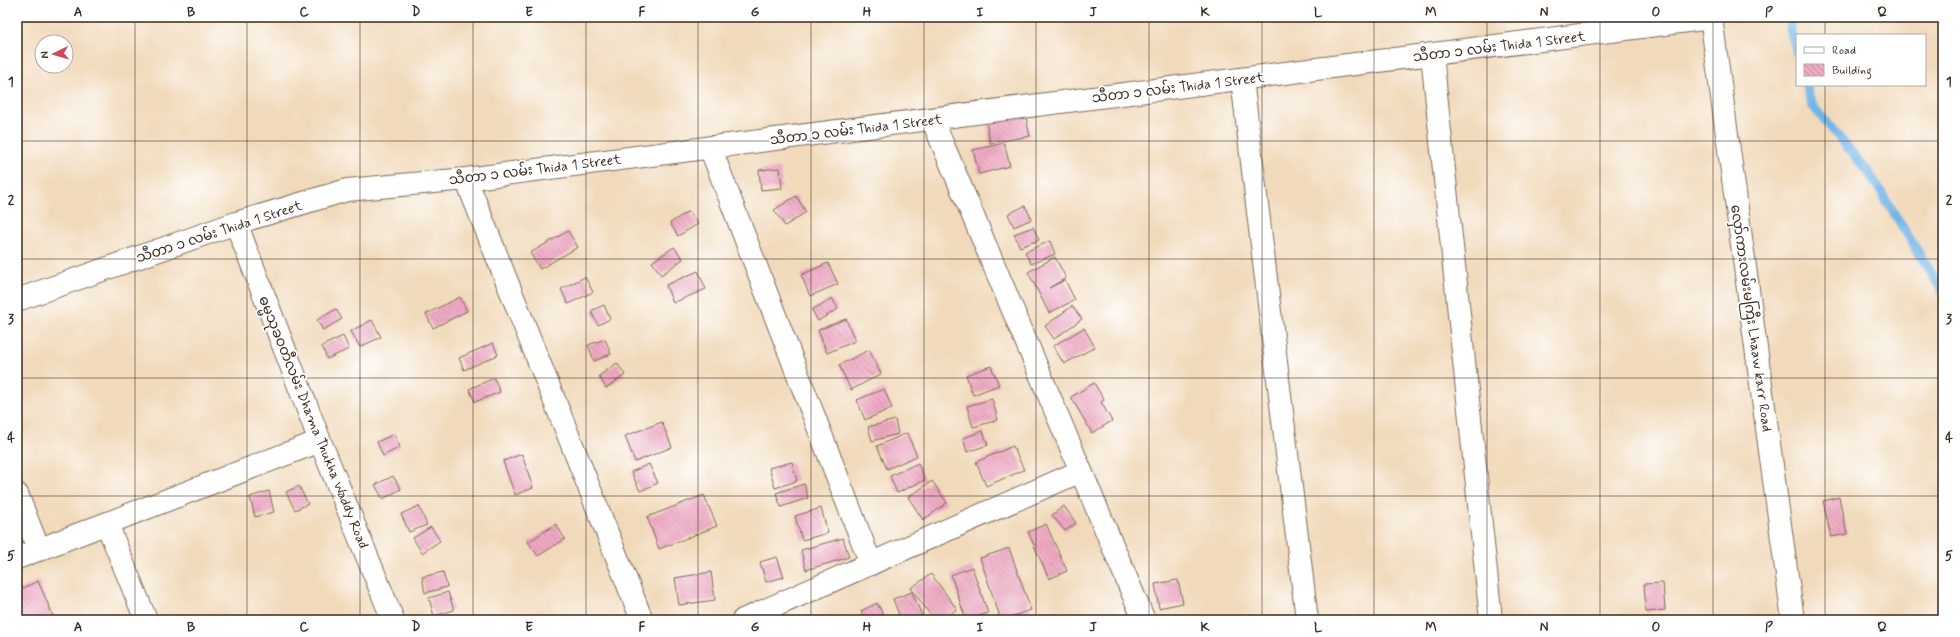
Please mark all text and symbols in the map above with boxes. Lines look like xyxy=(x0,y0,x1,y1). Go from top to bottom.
text: A xyxy=(74,4,82,21)
text: B xyxy=(187,4,196,21)
text: C xyxy=(299,4,309,21)
text: D xyxy=(412,4,421,21)
text: E xyxy=(525,4,533,21)
text: F xyxy=(639,4,646,21)
text: G xyxy=(751,4,760,21)
text: H xyxy=(863,4,872,21)
text: I xyxy=(977,4,984,21)
text: J xyxy=(1089,4,1097,21)
text: K xyxy=(1200,4,1210,21)
text: L xyxy=(1314,4,1323,21)
text: M xyxy=(1425,4,1437,21)
text: N xyxy=(1540,4,1549,21)
text: O xyxy=(1652,4,1661,21)
text: P xyxy=(1765,4,1773,21)
text: Q xyxy=(1877,4,1887,21)
street label: သီတာ ၁ လမ်း Thida 1 Street xyxy=(1412,25,1587,67)
north arrow xyxy=(34,34,74,74)
legend xyxy=(1796,34,1926,86)
text: Road xyxy=(1832,43,1856,59)
text: N xyxy=(38,51,52,59)
text: Building xyxy=(1832,63,1872,80)
street label: သီတာ ၁ လမ်း Thida 1 Street xyxy=(1091,66,1266,108)
text: 1 xyxy=(8,74,14,91)
text: 1 xyxy=(1946,74,1952,91)
street label: သီတာ ၁ လမ်း Thida 1 Street xyxy=(769,108,944,150)
street label: သီတာ ၁ လမ်း Thida 1 Street xyxy=(448,148,623,190)
text: 2 xyxy=(8,192,15,209)
text: 2 xyxy=(1946,192,1953,209)
street label: သီတာ ၁ လမ်း Thida 1 Street xyxy=(133,194,305,267)
street label: လှော်ကားလမ်းမကြီး Lhaaw karr Road xyxy=(1724,203,1778,433)
street label: ဓမ္မသုခဝတီလမ်း Dhama Thukha Waddy Road xyxy=(252,293,374,552)
text: 3 xyxy=(8,311,14,328)
text: 3 xyxy=(1946,311,1952,328)
text: 4 xyxy=(7,430,15,447)
text: 4 xyxy=(1945,430,1953,447)
text: 5 xyxy=(7,548,15,565)
text: 5 xyxy=(1945,548,1953,565)
text: A xyxy=(74,619,82,636)
text: B xyxy=(187,619,196,636)
text: C xyxy=(299,619,309,636)
text: D xyxy=(412,619,421,636)
text: E xyxy=(525,619,533,636)
text: F xyxy=(639,619,646,636)
text: G xyxy=(751,619,760,636)
text: H xyxy=(863,619,872,636)
text: I xyxy=(977,619,984,636)
text: J xyxy=(1089,619,1097,636)
text: K xyxy=(1200,619,1210,636)
text: L xyxy=(1314,619,1323,636)
text: M xyxy=(1425,619,1437,636)
text: N xyxy=(1540,619,1549,636)
text: O xyxy=(1652,619,1661,636)
text: P xyxy=(1765,619,1773,636)
text: Q xyxy=(1877,619,1887,636)

